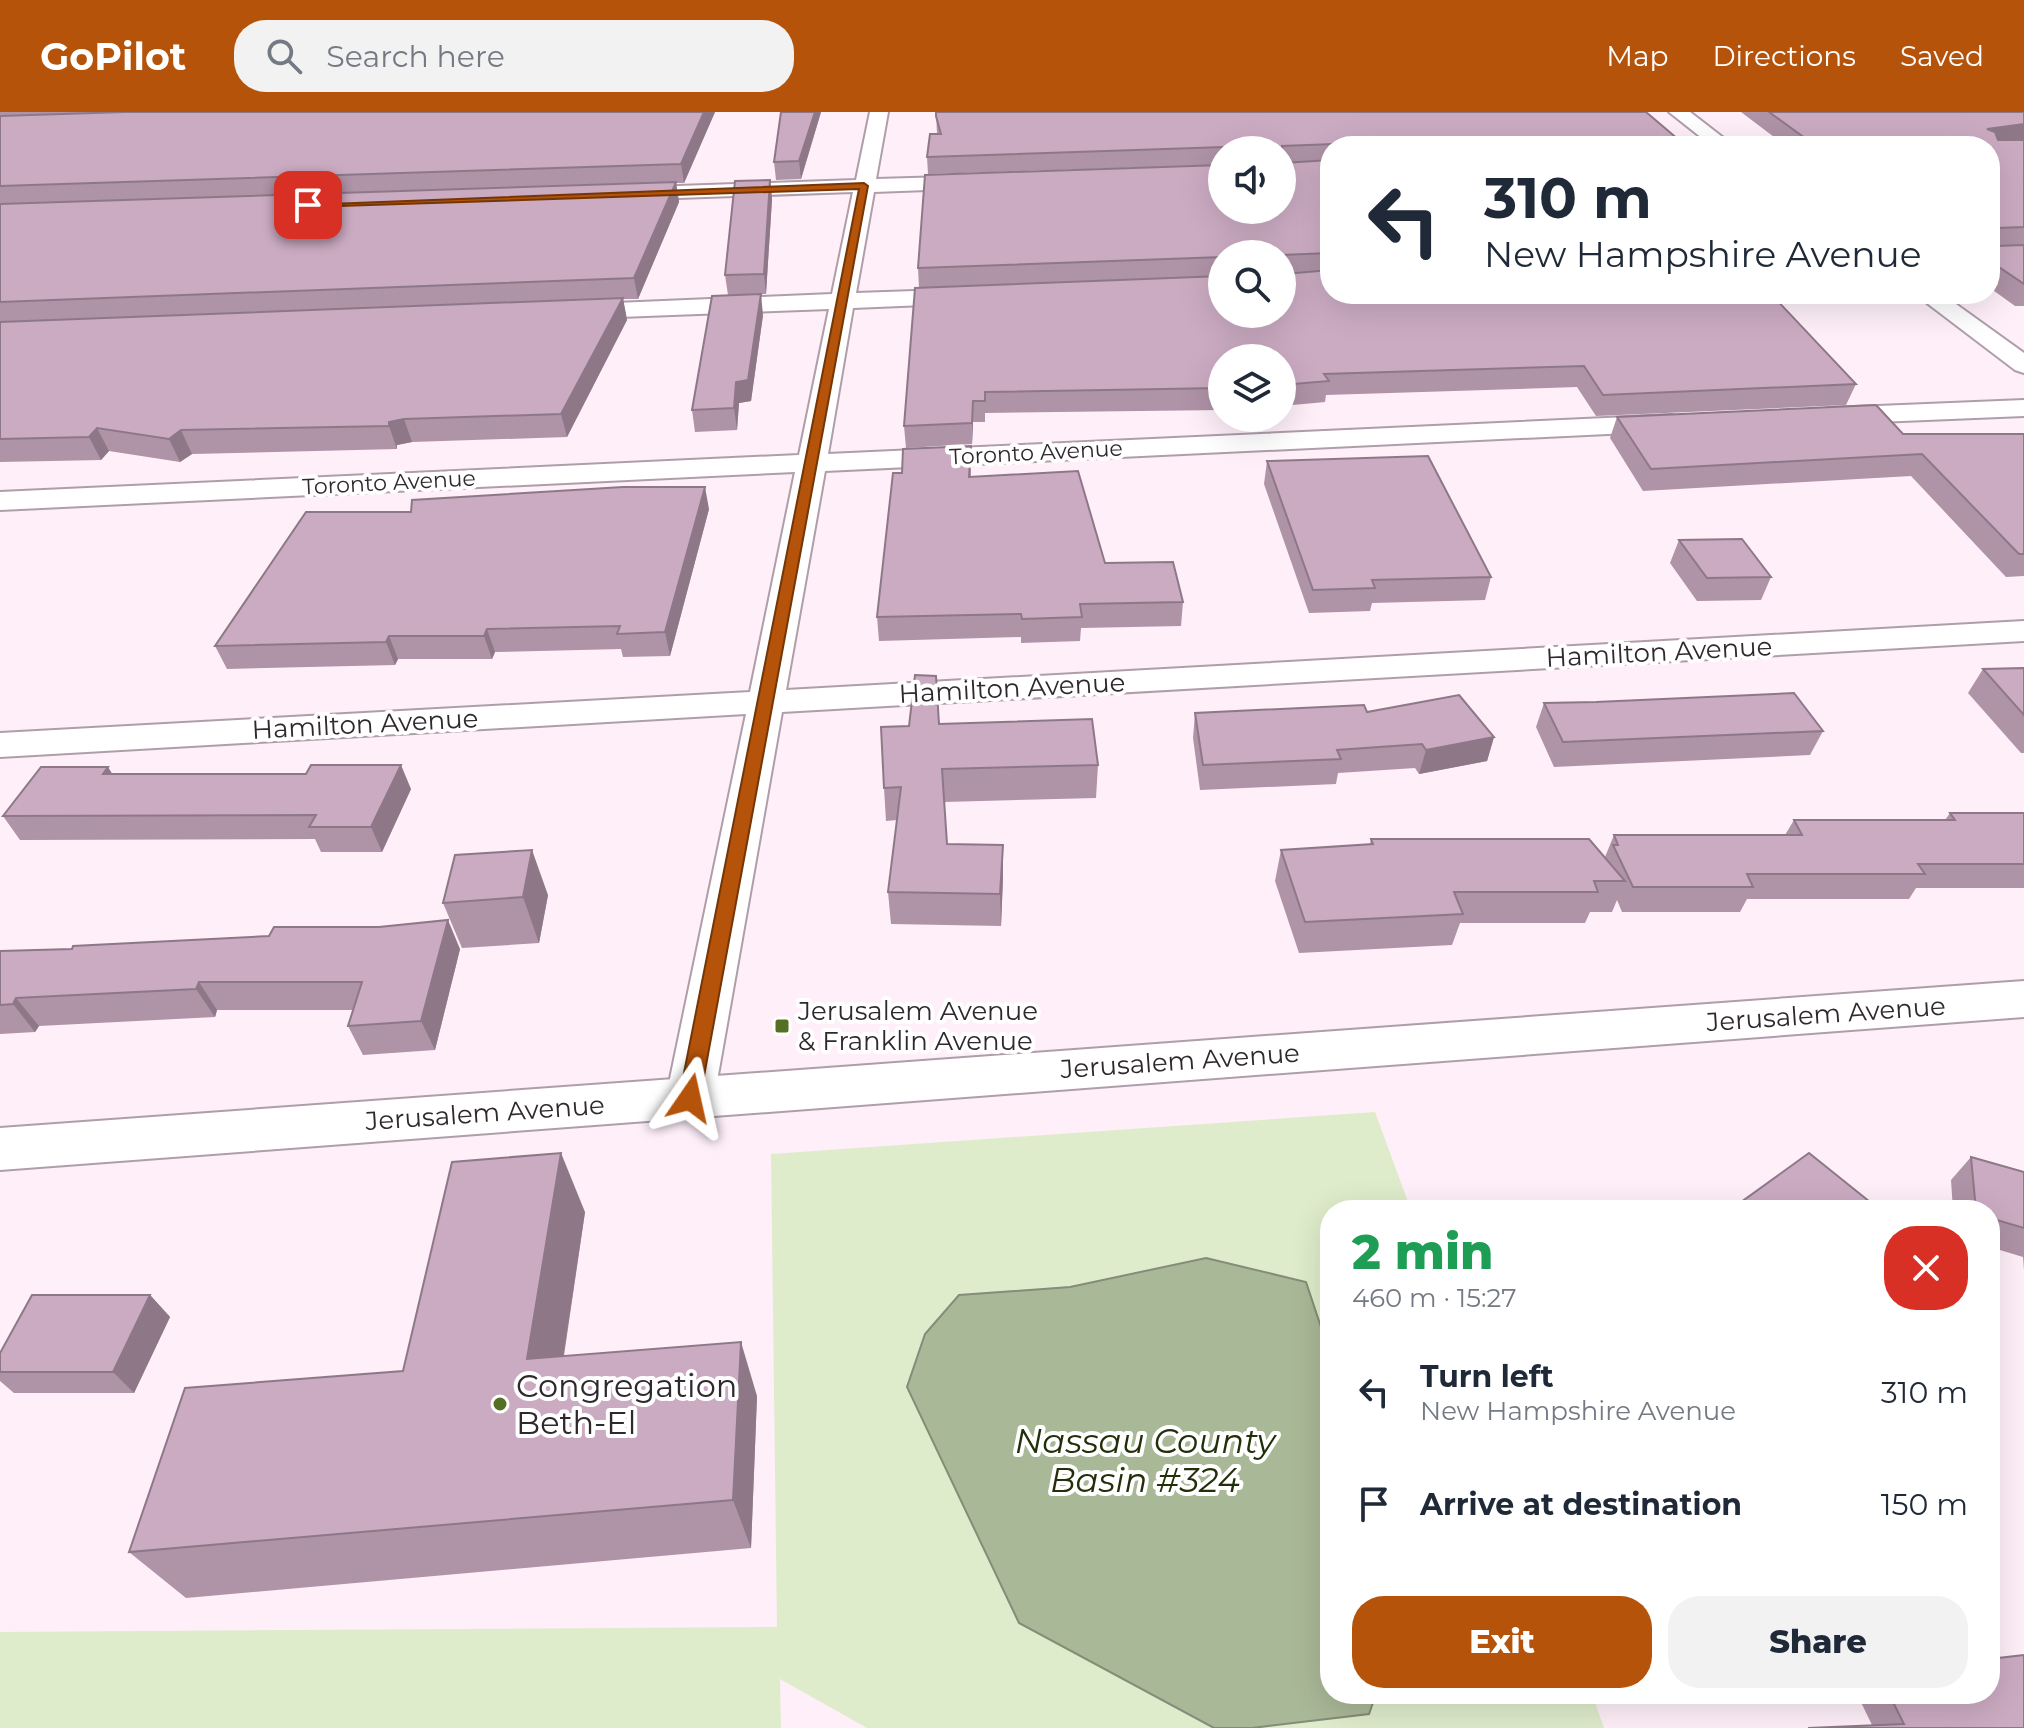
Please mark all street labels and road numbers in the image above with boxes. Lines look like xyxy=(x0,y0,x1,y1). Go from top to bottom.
street label: Toronto Avenue xyxy=(949,434,1123,471)
street label: Toronto Avenue xyxy=(302,464,476,501)
street label: Hamilton Avenue xyxy=(1545,630,1773,674)
street label: Hamilton Avenue xyxy=(898,666,1126,710)
street label: Hamilton Avenue xyxy=(251,702,479,746)
street label: Jerusalem Avenue xyxy=(1704,990,1947,1038)
street label: Jerusalem Avenue xyxy=(1058,1037,1301,1085)
street label: Jerusalem Avenue xyxy=(363,1089,606,1137)

